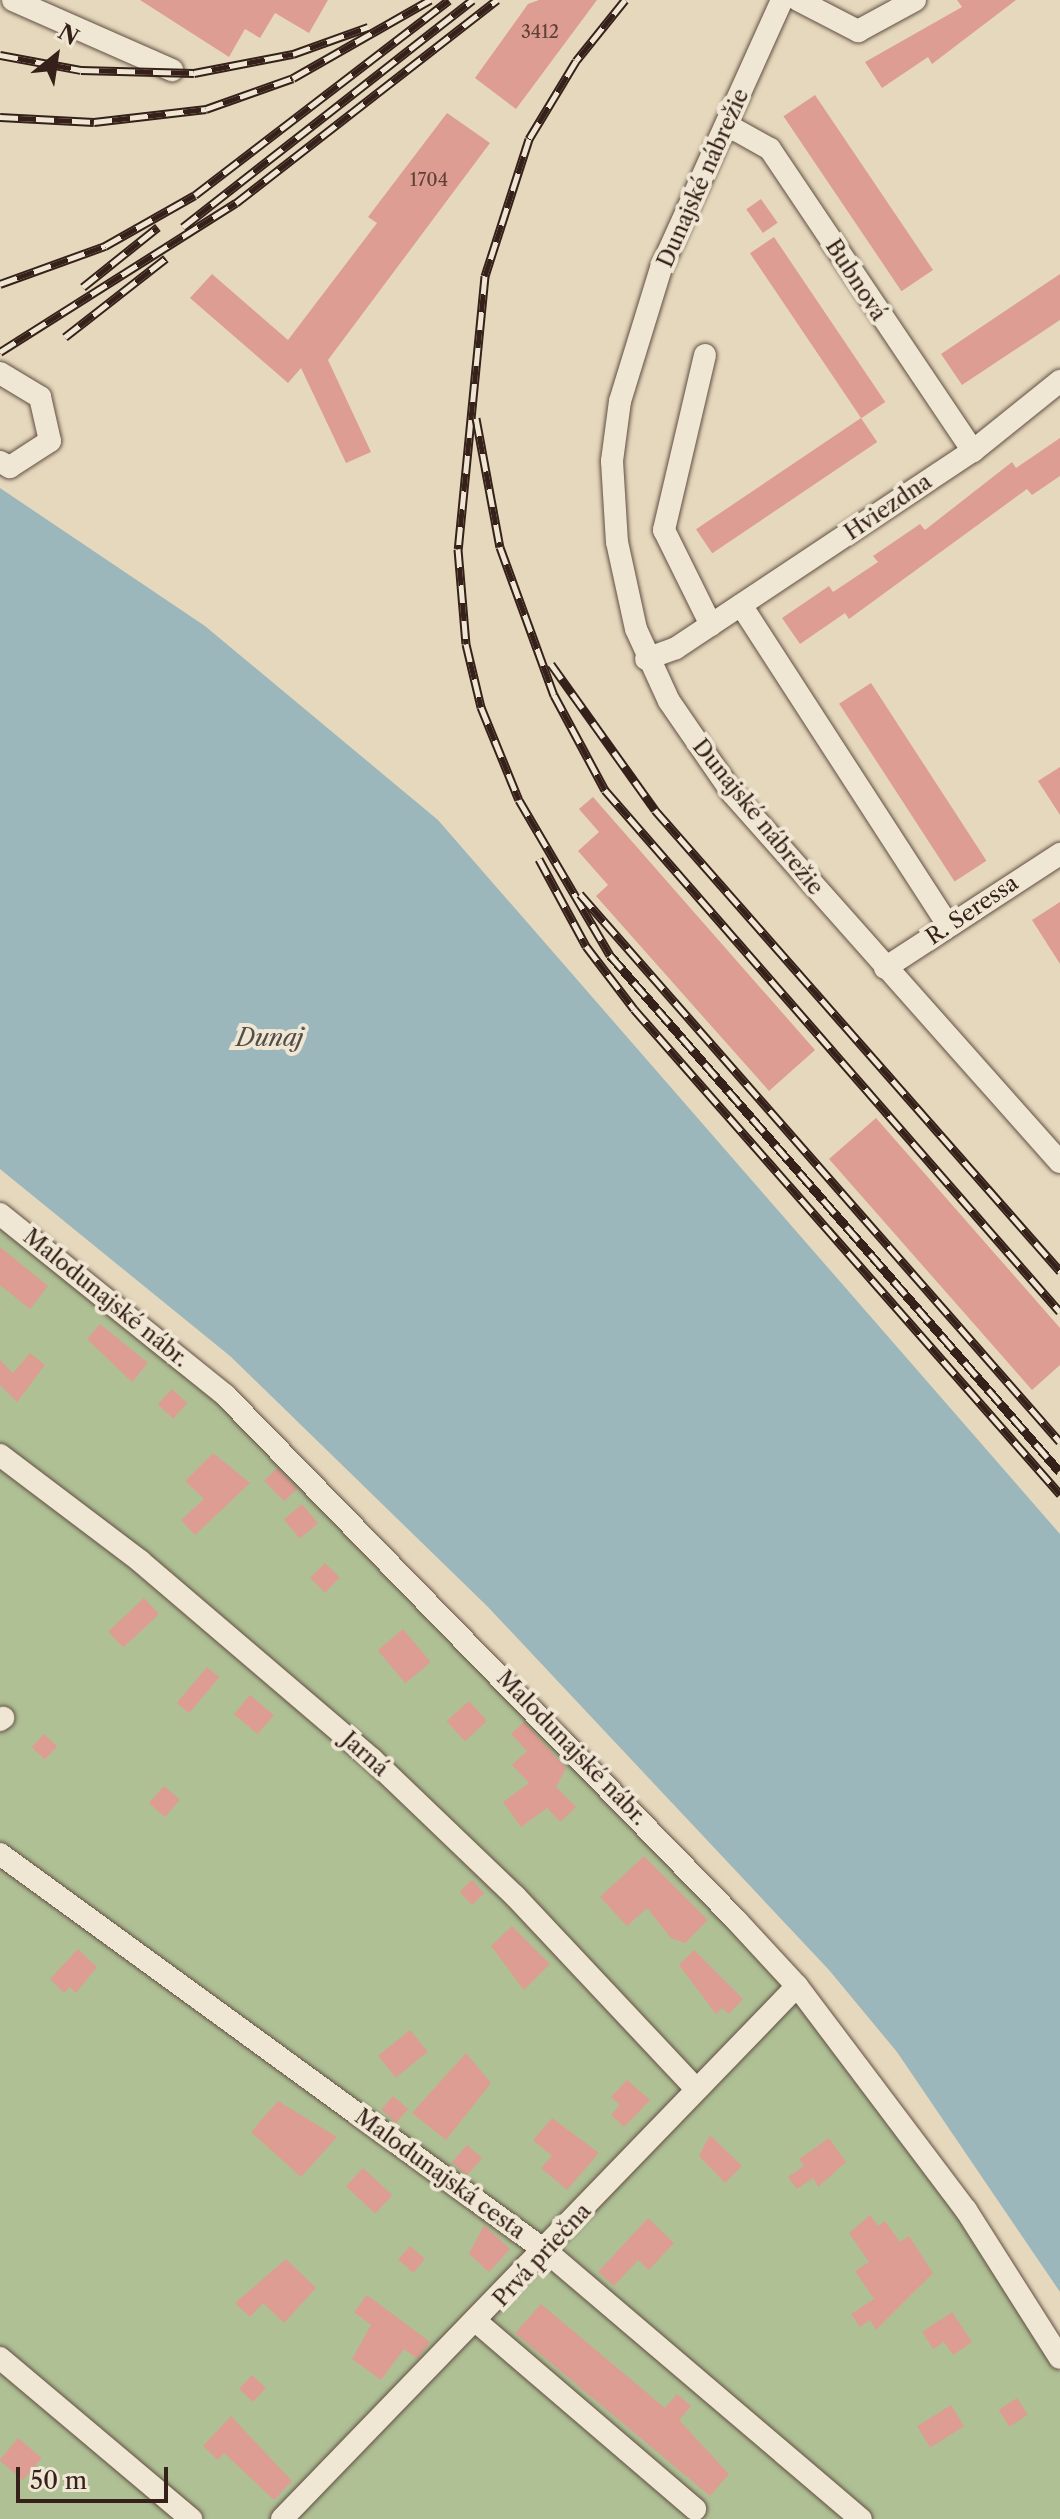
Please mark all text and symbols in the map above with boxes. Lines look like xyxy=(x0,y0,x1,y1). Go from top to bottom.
north arrow xyxy=(16,16,96,96)
text: N xyxy=(53,18,83,51)
house number: 3412 xyxy=(521,21,559,43)
street label: Dunajské nábrežie xyxy=(652,85,754,271)
house number: 1704 xyxy=(410,169,448,191)
street label: Bubnová xyxy=(820,234,892,326)
street label: Hviezdna xyxy=(839,468,937,546)
street label: Dunajské nábrežie xyxy=(687,734,829,900)
street label: R. Seressa xyxy=(921,870,1023,950)
water label: Dunaj xyxy=(236,1024,304,1052)
street label: Malodunajské nábr. xyxy=(18,1223,194,1373)
street label: Malodunajské nábr. xyxy=(491,1665,653,1831)
street label: Jarná xyxy=(336,1726,394,1782)
street label: Malodunajská cesta xyxy=(350,2103,530,2245)
street label: Prvá priečna xyxy=(487,2198,597,2312)
scale bar xyxy=(20,2451,172,2501)
text: 50 m xyxy=(30,2466,87,2495)

